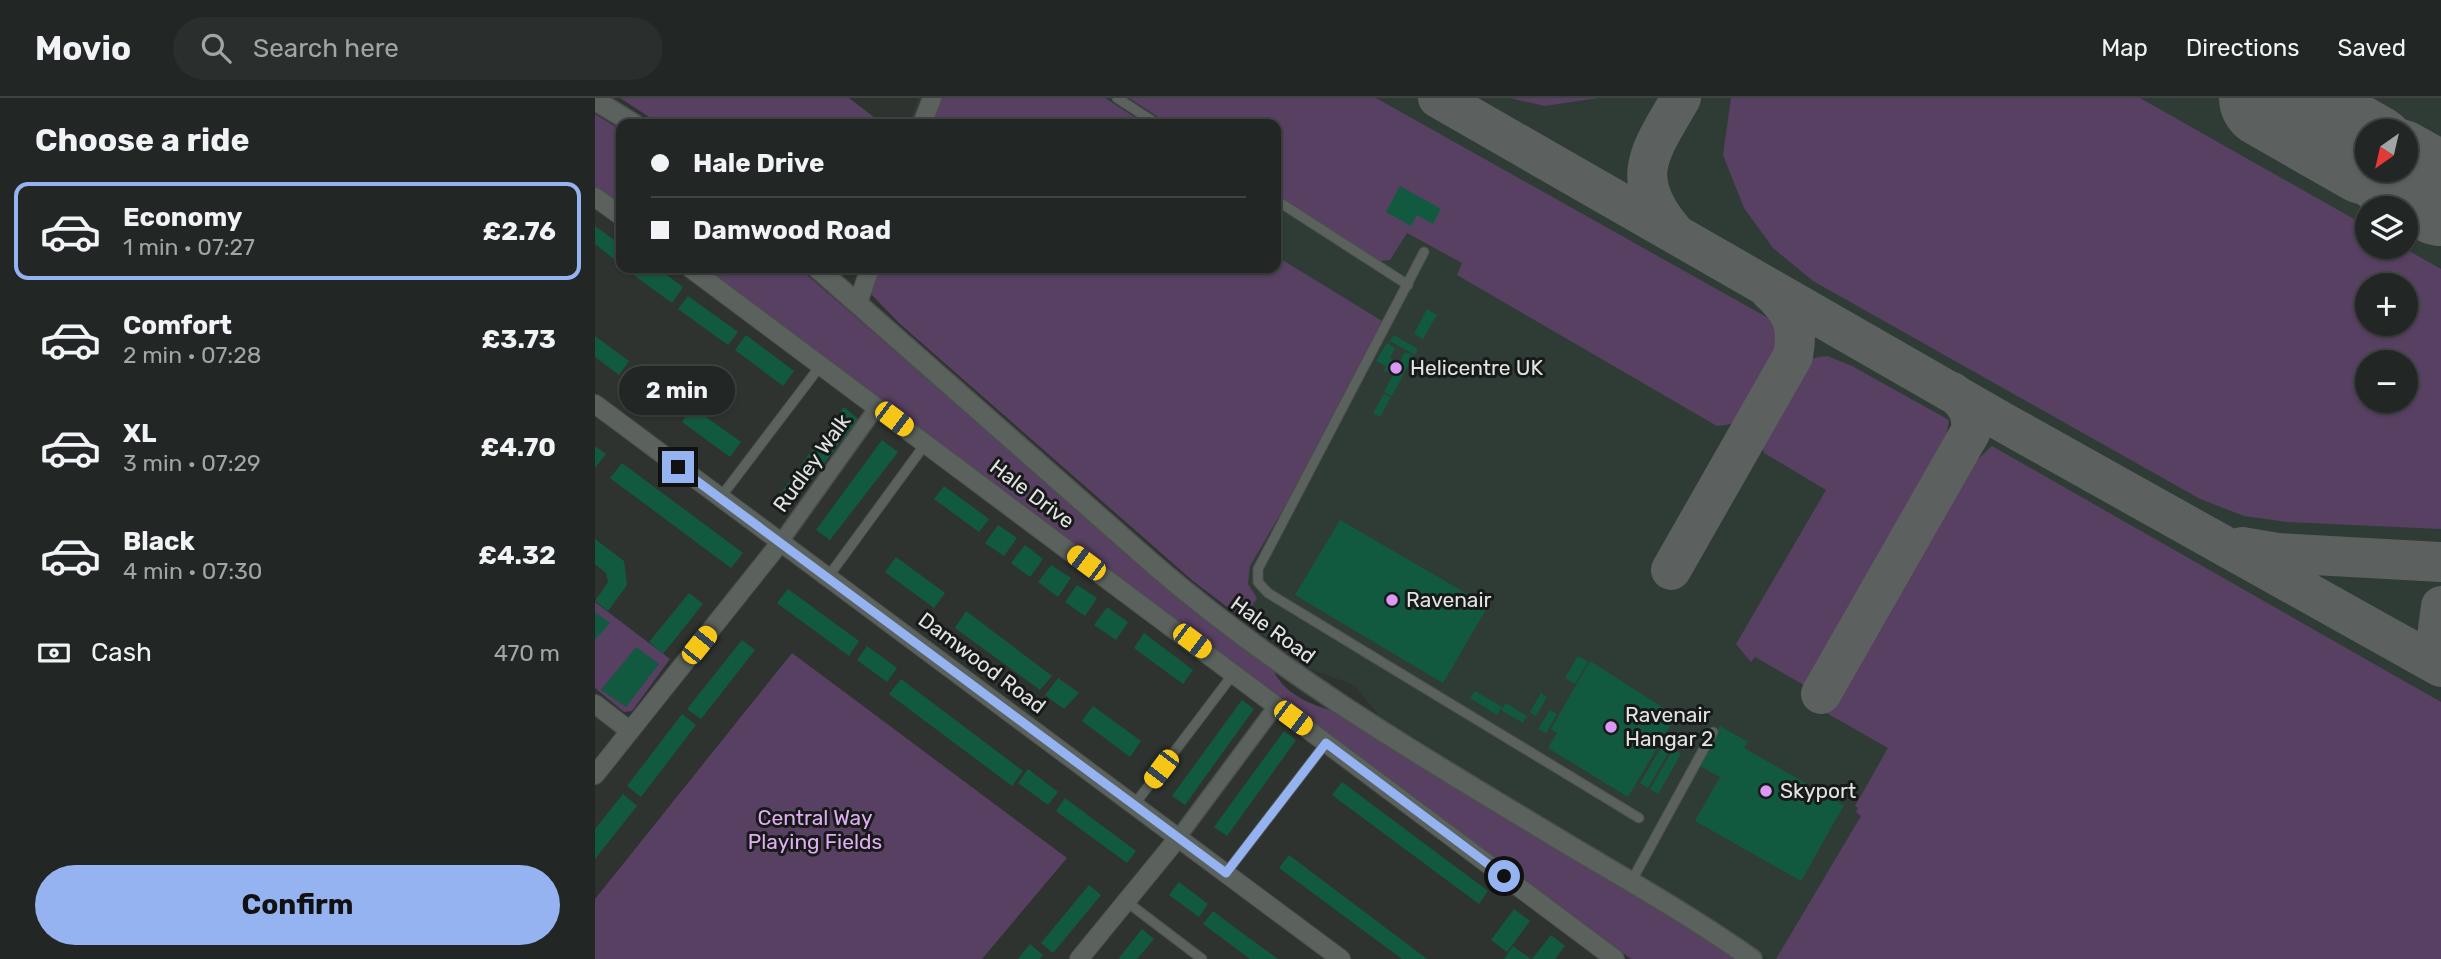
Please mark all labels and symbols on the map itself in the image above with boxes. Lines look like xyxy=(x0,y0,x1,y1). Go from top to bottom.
north arrow xyxy=(2355,119,2419,182)
place label: Helicentre UK xyxy=(1410,355,1543,380)
marker: Helicentre UK xyxy=(1388,360,1404,376)
callout: 2 min xyxy=(620,366,736,414)
car xyxy=(871,398,918,440)
street label: Rudley Walk xyxy=(768,409,856,517)
route end xyxy=(662,451,694,483)
street label: Hale Drive xyxy=(985,454,1079,533)
car xyxy=(1063,542,1110,584)
place label: Ravenair xyxy=(1406,587,1492,612)
street label: Hale Road xyxy=(1226,591,1320,669)
marker: Ravenair xyxy=(1384,592,1400,608)
street label: Damwood Road xyxy=(914,607,1051,719)
car xyxy=(1169,620,1216,662)
car xyxy=(678,622,721,668)
car xyxy=(1270,697,1317,739)
place label: Ravenair Hangar 2 xyxy=(1625,702,1713,751)
marker: Ravenair Hangar 2 xyxy=(1603,719,1619,735)
car xyxy=(1140,746,1183,792)
place label: Skyport xyxy=(1780,778,1856,803)
marker: Skyport xyxy=(1758,783,1774,799)
park label: Central Way Playing Fields xyxy=(748,805,882,854)
route start xyxy=(1488,860,1520,892)

